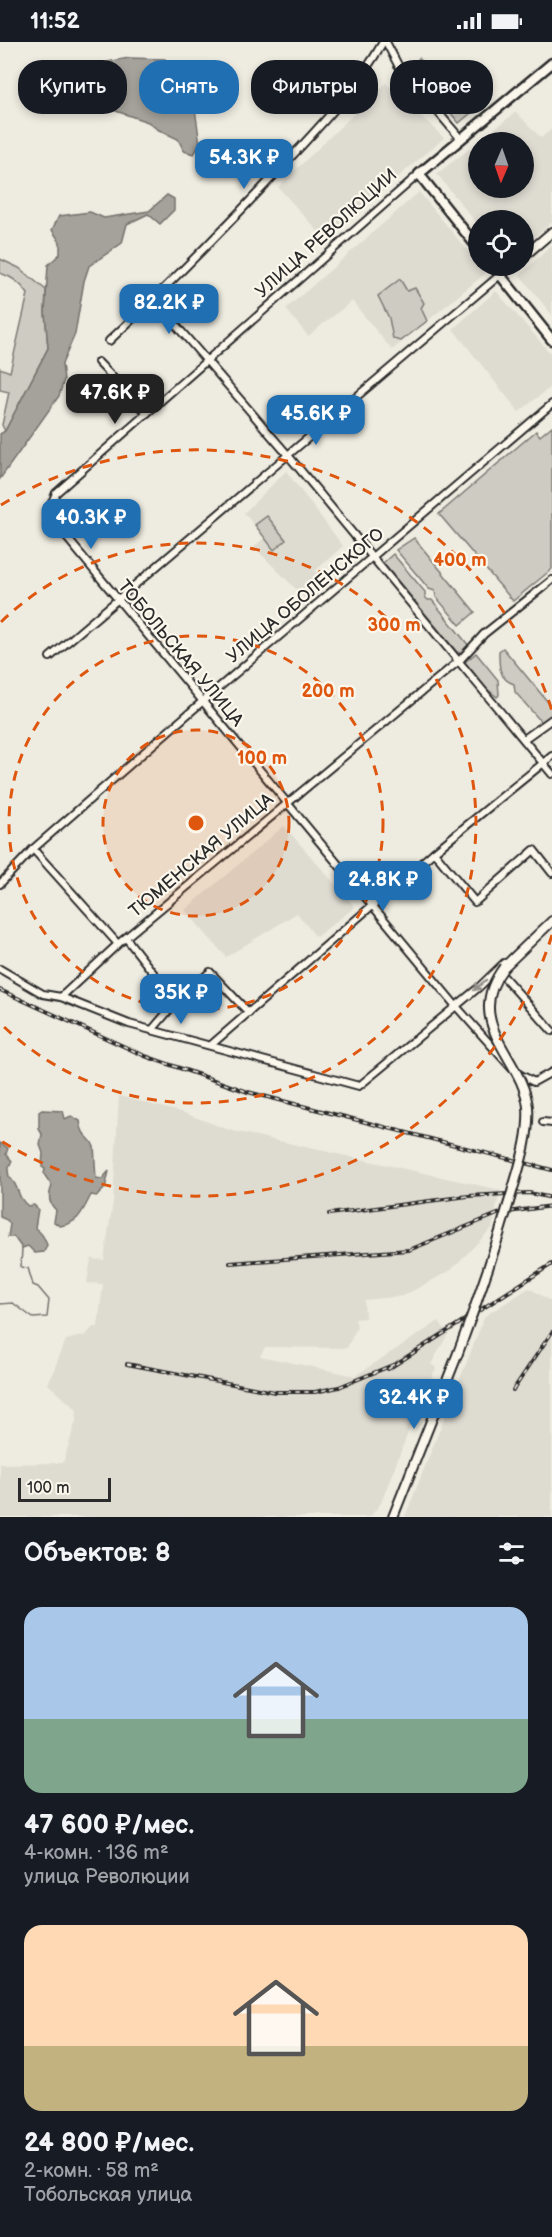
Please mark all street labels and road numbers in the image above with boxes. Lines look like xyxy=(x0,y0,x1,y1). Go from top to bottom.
street label: УЛИЦА РЕВОЛЮЦИИ xyxy=(251,164,401,302)
street label: УЛИЦА ОБОЛЕНСКОГО xyxy=(222,523,388,667)
street label: ТОБОЛЬСКАЯ УЛИЦА xyxy=(113,576,248,731)
street label: ТЮМЕНСКАЯ УЛИЦА xyxy=(125,789,278,922)

